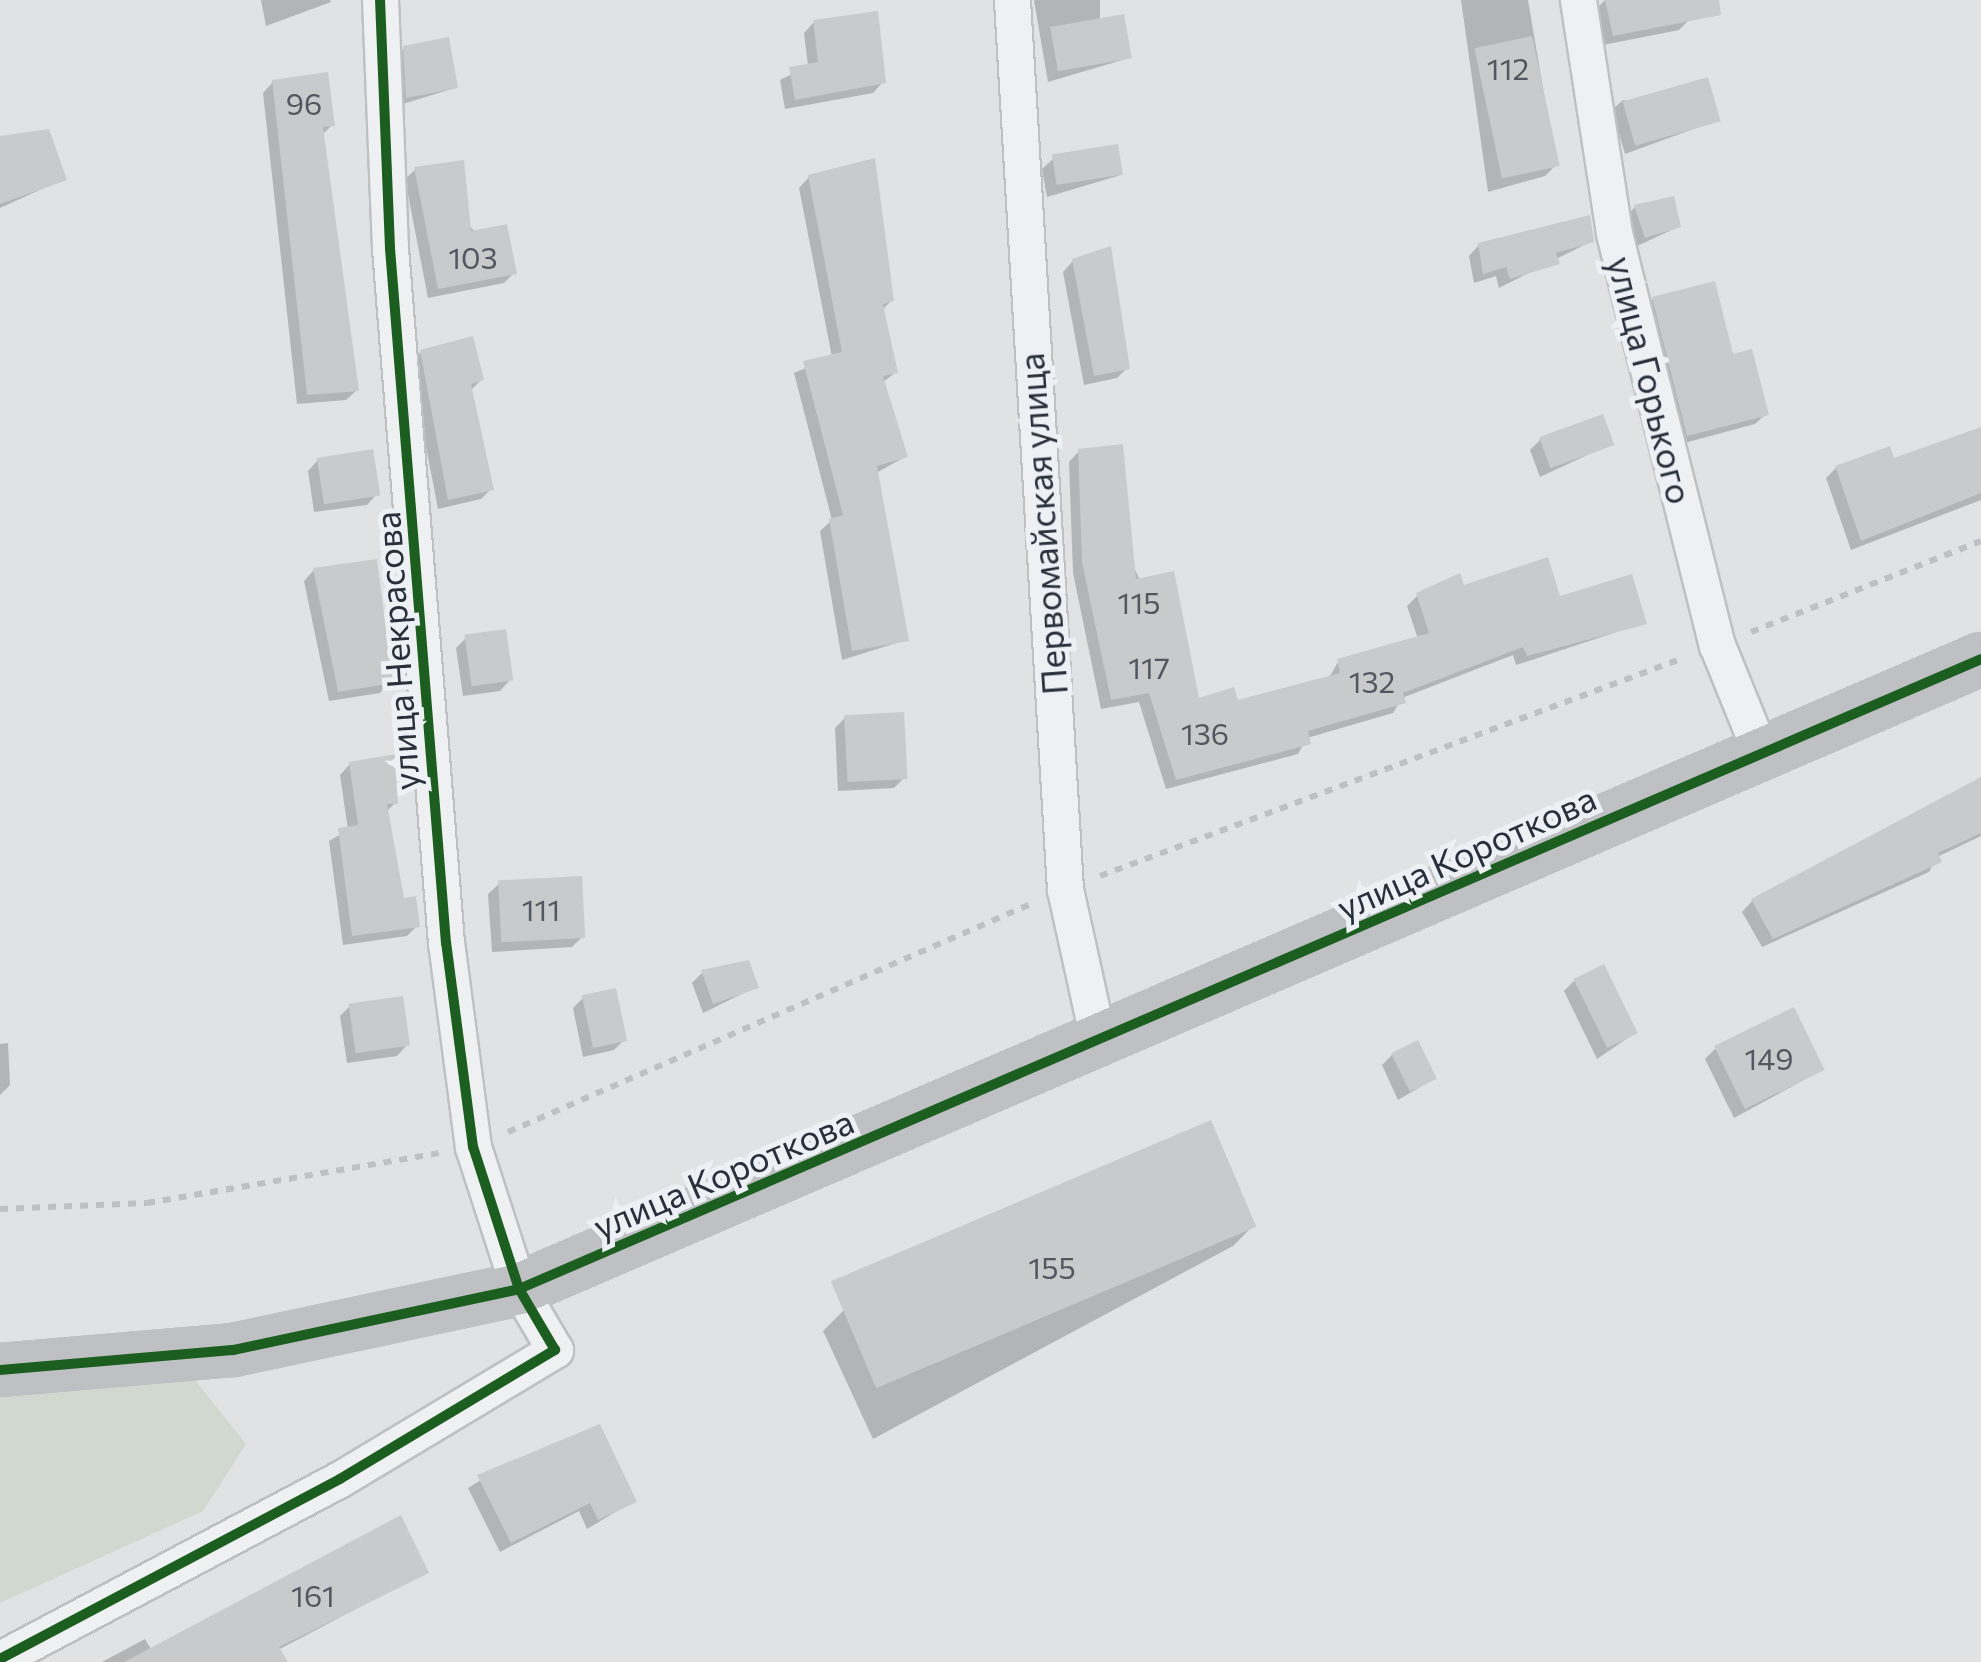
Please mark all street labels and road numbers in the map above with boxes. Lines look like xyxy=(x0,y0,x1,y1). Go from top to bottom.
street label: улица Горького xyxy=(1600,252,1702,508)
street label: Первомайская улица xyxy=(1009,352,1075,696)
street label: улица Некрасова xyxy=(365,510,427,792)
street label: улица Короткова xyxy=(1330,776,1602,928)
street label: улица Короткова xyxy=(587,1099,859,1247)

